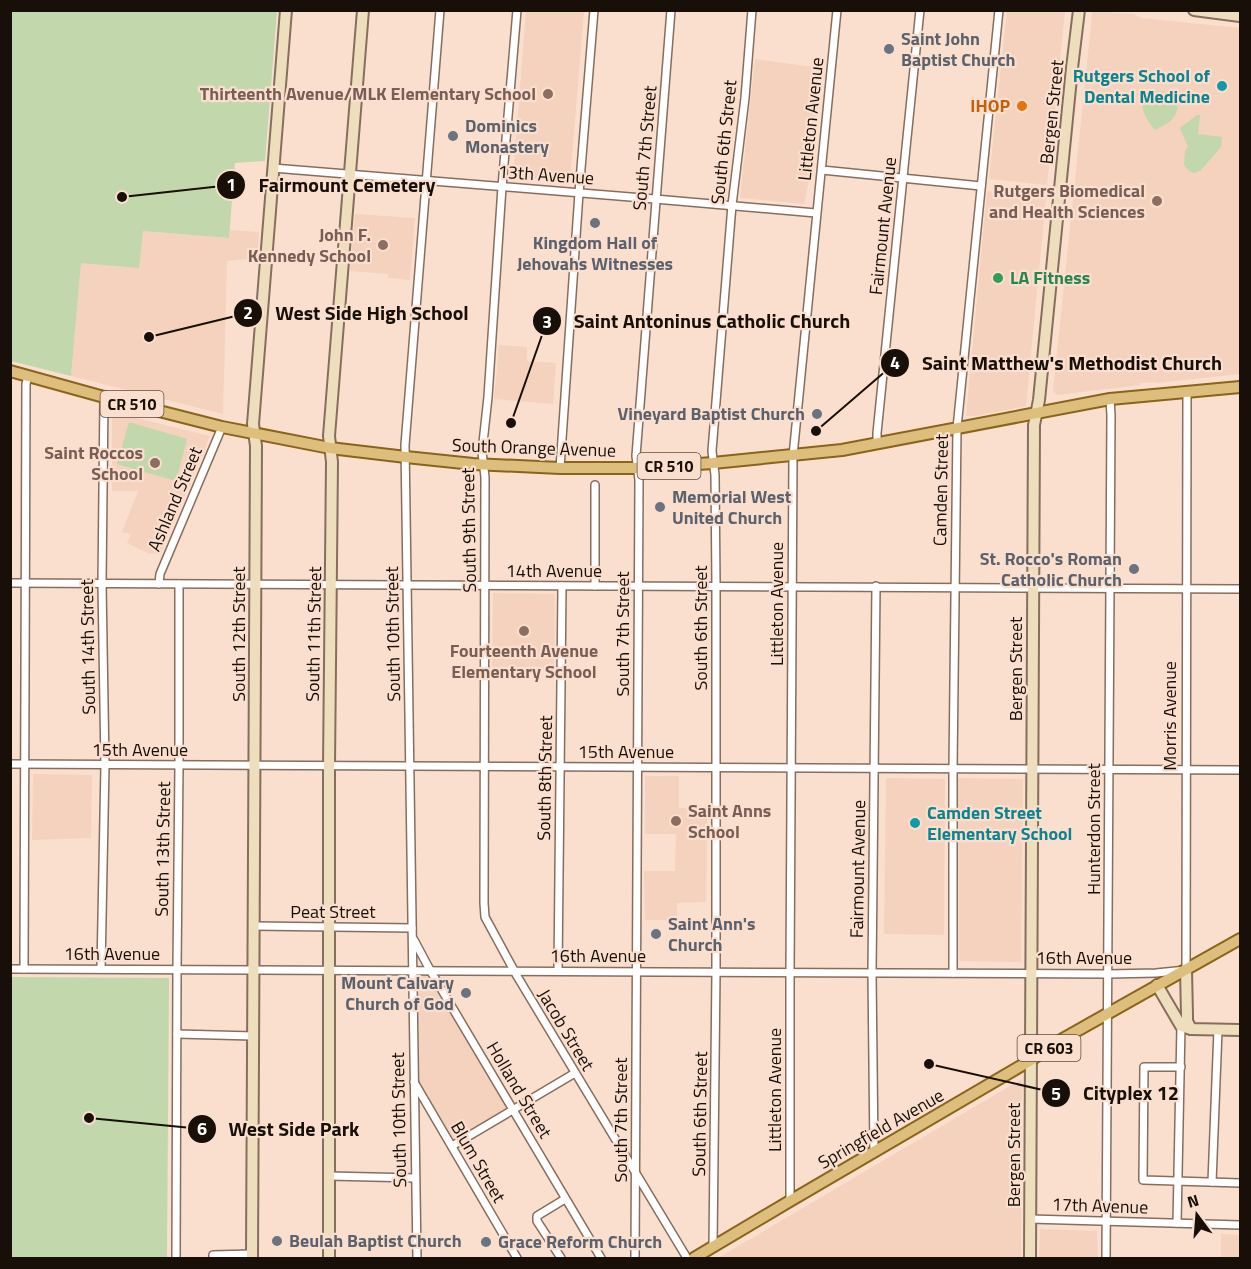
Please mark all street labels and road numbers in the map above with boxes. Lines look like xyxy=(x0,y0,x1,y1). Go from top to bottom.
street label: Littleton Avenue xyxy=(791,56,830,182)
street label: Bergen Street xyxy=(1033,58,1070,165)
street label: South 6th Street xyxy=(704,78,744,206)
street label: South 7th Street xyxy=(626,84,663,211)
street label: Fairmount Avenue xyxy=(862,156,903,296)
street label: 13th Avenue xyxy=(497,158,595,191)
road number: CR 510 xyxy=(100,391,164,417)
street label: South Orange Avenue xyxy=(452,431,617,464)
street label: Camden Street xyxy=(926,433,955,546)
street label: Ashland Street xyxy=(140,442,209,555)
road number: CR 510 xyxy=(638,453,700,479)
street label: South 9th Street xyxy=(454,467,483,593)
street label: Littleton Avenue xyxy=(763,542,790,666)
street label: 14th Avenue xyxy=(506,557,602,584)
street label: South 11th Street xyxy=(299,565,328,702)
street label: South 10th Street xyxy=(378,565,407,702)
street label: South 6th Street xyxy=(687,565,714,691)
street label: South 12th Street xyxy=(225,566,252,702)
street label: South 7th Street xyxy=(609,571,636,697)
street label: South 14th Street xyxy=(73,578,102,715)
street label: Bergen Street xyxy=(1002,616,1029,721)
street label: Morris Avenue xyxy=(1156,661,1183,771)
street label: South 8th Street xyxy=(530,714,559,841)
street label: 15th Avenue xyxy=(92,736,188,763)
street label: 15th Avenue xyxy=(578,738,674,765)
street label: Hunterdon Street xyxy=(1080,762,1107,895)
street label: South 13th Street xyxy=(148,780,177,917)
street label: Fairmount Avenue xyxy=(843,800,872,938)
street label: Peat Street xyxy=(290,898,376,925)
street label: 16th Avenue xyxy=(64,940,160,967)
street label: 16th Avenue xyxy=(550,942,646,969)
street label: 16th Avenue xyxy=(1036,944,1132,971)
street label: Jacob Street xyxy=(531,984,602,1076)
street label: Littleton Avenue xyxy=(761,1028,788,1152)
road number: CR 603 xyxy=(1018,1035,1080,1061)
street label: Holland Street xyxy=(480,1036,559,1144)
street label: South 6th Street xyxy=(685,1050,714,1177)
street label: South 10th Street xyxy=(384,1051,413,1188)
street label: South 7th Street xyxy=(607,1057,634,1183)
street label: Springfield Avenue xyxy=(813,1082,949,1176)
street label: Bergen Street xyxy=(1000,1102,1027,1207)
street label: Blum Street xyxy=(444,1116,513,1208)
street label: 17th Avenue xyxy=(1051,1190,1149,1221)

